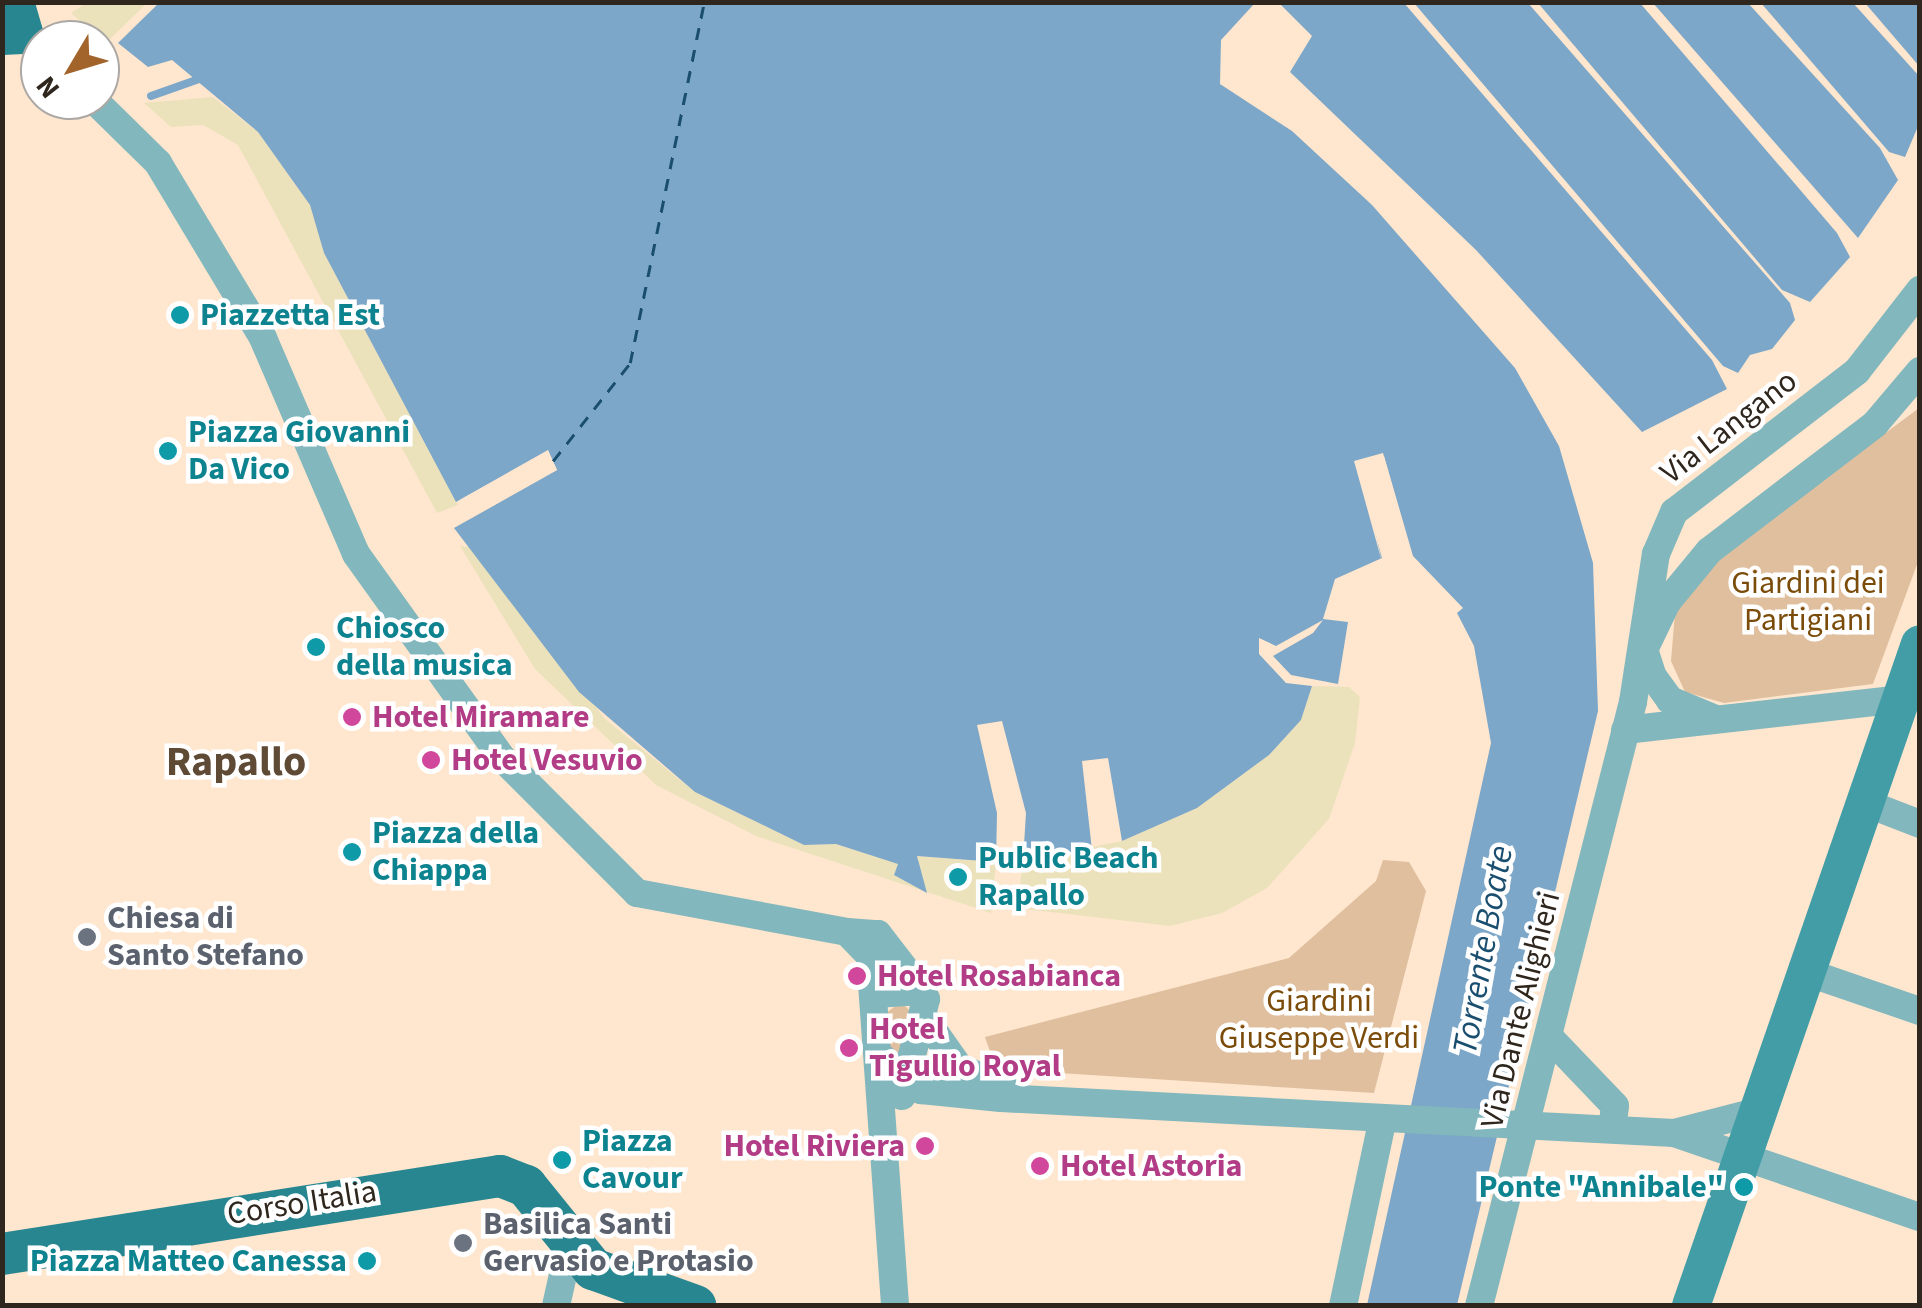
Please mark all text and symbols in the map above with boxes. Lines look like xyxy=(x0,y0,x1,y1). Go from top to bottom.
north arrow xyxy=(20,20,120,120)
text: N xyxy=(26,68,69,107)
place label: Piazzetta Est xyxy=(200,296,380,334)
marker: Piazzetta Est xyxy=(169,304,191,326)
street label: Via Langano xyxy=(1653,362,1805,492)
place label: Piazza Giovanni Da Vico xyxy=(188,414,410,489)
marker: Piazza Giovanni Da Vico xyxy=(157,440,179,462)
park label: Giardini dei Partigiani xyxy=(1731,565,1885,640)
place label: Chiosco della musica xyxy=(336,610,513,685)
marker: Chiosco della musica xyxy=(305,636,327,658)
place label: Hotel Miramare xyxy=(372,698,589,736)
marker: Hotel Miramare xyxy=(341,706,363,728)
district label: Rapallo xyxy=(166,737,306,787)
place label: Hotel Vesuvio xyxy=(451,741,643,779)
marker: Hotel Vesuvio xyxy=(420,749,442,771)
place label: Piazza della Chiappa xyxy=(372,815,539,890)
place label: Public Beach Rapallo xyxy=(978,840,1159,915)
marker: Piazza della Chiappa xyxy=(341,841,363,863)
water label: Torrente Boate xyxy=(1444,842,1522,1058)
marker: Public Beach Rapallo xyxy=(947,866,969,888)
street label: Via Dante Alighieri xyxy=(1473,888,1569,1132)
place label: Chiesa di Santo Stefano xyxy=(107,900,304,975)
marker: Chiesa di Santo Stefano xyxy=(76,926,98,948)
place label: Hotel Rosabianca xyxy=(877,957,1121,995)
marker: Hotel Rosabianca xyxy=(846,965,868,987)
park label: Giardini Giuseppe Verdi xyxy=(1219,983,1419,1058)
place label: Hotel Tigullio Royal xyxy=(869,1011,1061,1086)
marker: Hotel Tigullio Royal xyxy=(838,1037,860,1059)
place label: Piazza Cavour xyxy=(582,1123,683,1198)
place label: Hotel Riviera xyxy=(723,1127,905,1165)
marker: Hotel Riviera xyxy=(914,1135,936,1157)
place label: Hotel Astoria xyxy=(1060,1147,1242,1185)
marker: Piazza Cavour xyxy=(551,1149,573,1171)
marker: Hotel Astoria xyxy=(1029,1155,1051,1177)
place label: Ponte "Annibale" xyxy=(1479,1168,1724,1206)
street label: Corso Italia xyxy=(225,1172,379,1234)
marker: Ponte "Annibale" xyxy=(1733,1176,1755,1198)
place label: Basilica Santi Gervasio e Protasio xyxy=(483,1206,754,1281)
marker: Basilica Santi Gervasio e Protasio xyxy=(452,1232,474,1254)
place label: Piazza Matteo Canessa xyxy=(30,1242,347,1280)
marker: Piazza Matteo Canessa xyxy=(356,1250,378,1272)

